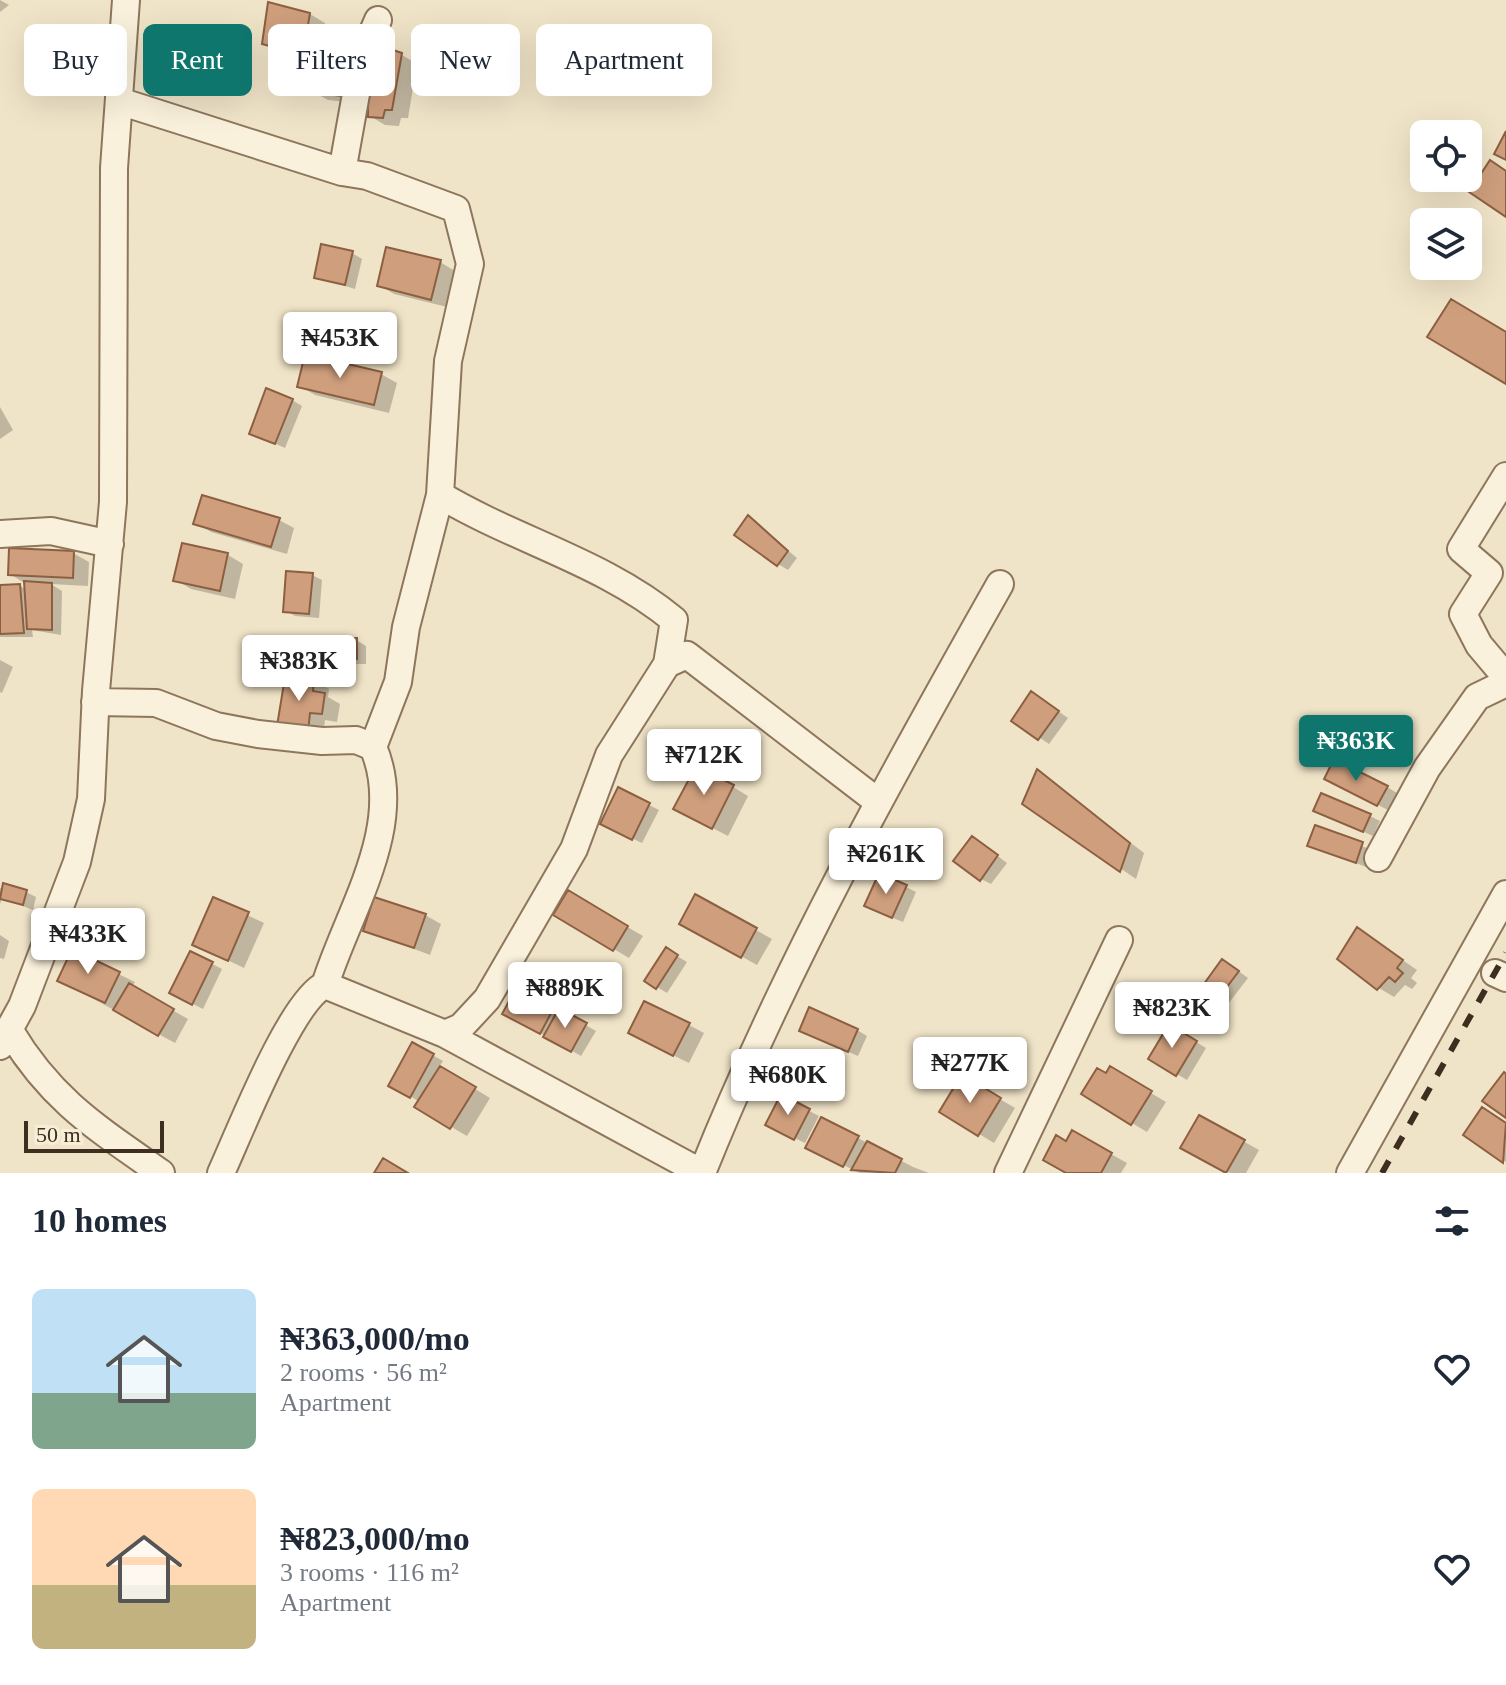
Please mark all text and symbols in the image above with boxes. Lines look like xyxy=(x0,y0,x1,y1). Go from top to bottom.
chip: Buy xyxy=(24,24,127,96)
chip: Rent xyxy=(143,24,252,96)
chip: Filters xyxy=(268,24,395,96)
chip: New xyxy=(411,24,520,96)
chip: Apartment xyxy=(536,24,712,96)
map controls xyxy=(1410,120,1482,280)
button: locate xyxy=(1410,120,1482,192)
button: layers xyxy=(1410,208,1482,280)
pin: ₦453K xyxy=(284,312,396,380)
text: ₦453K xyxy=(301,323,379,352)
pin: ₦383K xyxy=(243,635,355,703)
text: ₦383K xyxy=(260,646,338,675)
pin: ₦363K xyxy=(1300,715,1412,783)
text: ₦363K xyxy=(1317,726,1395,755)
pin: ₦712K xyxy=(648,729,760,797)
text: ₦712K xyxy=(665,740,743,769)
pin: ₦261K xyxy=(830,828,942,896)
text: ₦261K xyxy=(847,839,925,868)
pin: ₦433K xyxy=(32,908,144,976)
text: ₦433K xyxy=(49,919,127,948)
pin: ₦889K xyxy=(509,962,621,1030)
text: ₦889K xyxy=(526,973,604,1002)
pin: ₦823K xyxy=(1116,982,1228,1050)
text: ₦823K xyxy=(1133,993,1211,1022)
pin: ₦277K xyxy=(914,1037,1026,1105)
text: ₦277K xyxy=(931,1048,1009,1077)
pin: ₦680K xyxy=(732,1049,844,1117)
text: ₦680K xyxy=(749,1060,827,1089)
scale bar xyxy=(24,1117,164,1153)
text: 50 m xyxy=(36,1122,81,1147)
icon: filters xyxy=(1430,1199,1474,1243)
text: 10 homes xyxy=(32,1202,167,1239)
text: ₦363,000/mo xyxy=(280,1320,470,1357)
icon: home xyxy=(96,1321,192,1417)
icon: heart xyxy=(1430,1347,1474,1391)
text: 2 rooms · 56 m² xyxy=(280,1358,447,1387)
text: Apartment xyxy=(280,1388,391,1417)
text: ₦823,000/mo xyxy=(280,1520,470,1557)
icon: home xyxy=(96,1521,192,1617)
icon: heart xyxy=(1430,1547,1474,1591)
text: 3 rooms · 116 m² xyxy=(280,1558,459,1587)
text: Apartment xyxy=(280,1588,391,1617)

